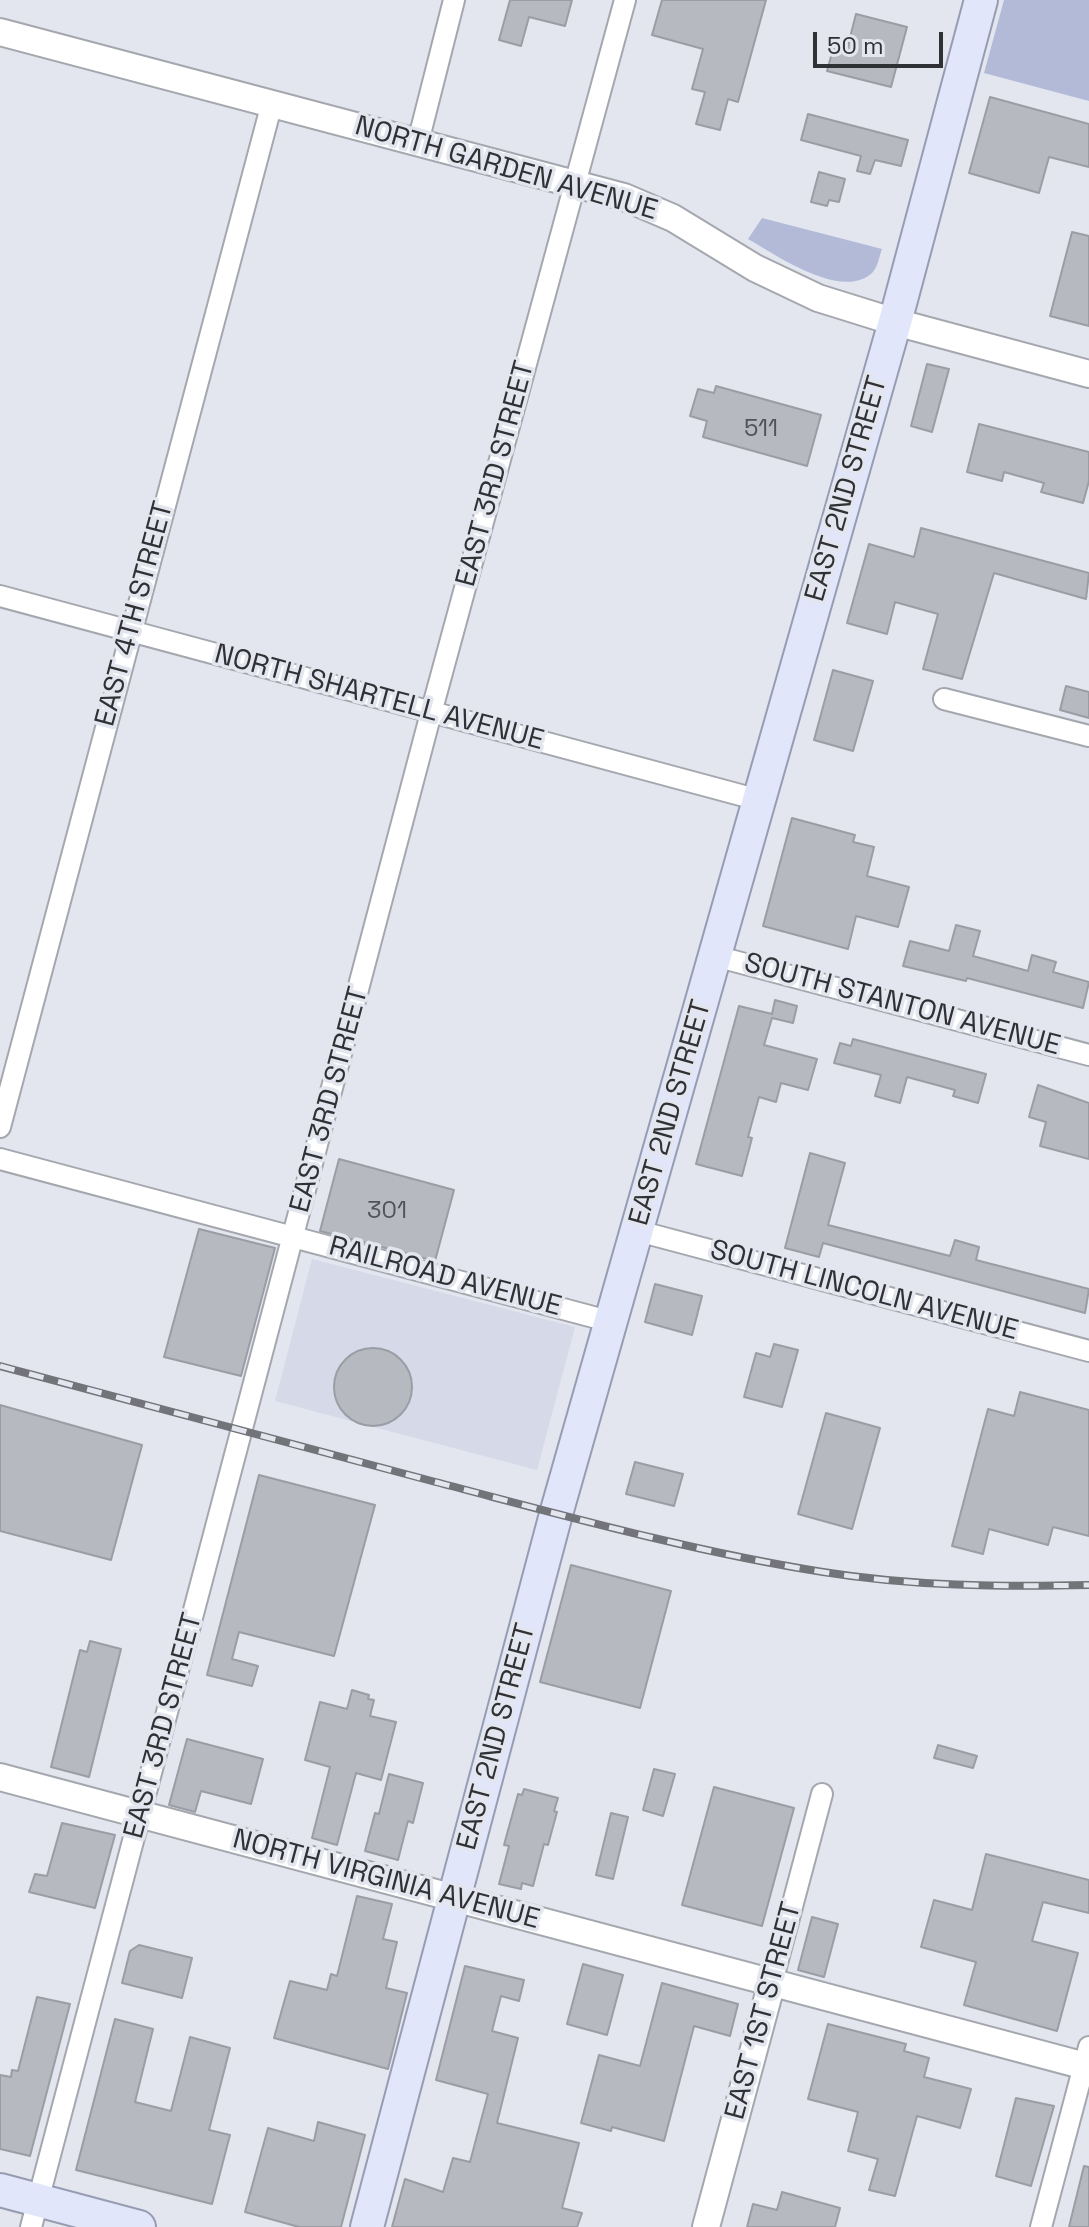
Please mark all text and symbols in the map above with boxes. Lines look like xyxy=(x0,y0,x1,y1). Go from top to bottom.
scale bar xyxy=(817,16,947,66)
text: 50 m xyxy=(827,30,884,61)
street label: NORTH GARDEN AVENUE xyxy=(351,110,661,228)
street label: EAST 3RD STREET xyxy=(450,358,542,590)
street label: EAST 2ND STREET xyxy=(799,372,895,606)
house number: 511 xyxy=(744,415,778,443)
street label: EAST 4TH STREET xyxy=(89,498,181,730)
street label: NORTH SHARTELL AVENUE xyxy=(211,638,547,758)
street label: SOUTH STANTON AVENUE xyxy=(740,947,1064,1063)
street label: EAST 3RD STREET xyxy=(284,984,376,1216)
street label: EAST 2ND STREET xyxy=(623,996,719,1230)
house number: 301 xyxy=(367,1197,407,1225)
street label: RAILROAD AVENUE xyxy=(325,1230,565,1324)
street label: SOUTH LINCOLN AVENUE xyxy=(706,1234,1022,1348)
street label: EAST 3RD STREET xyxy=(118,1610,210,1842)
street label: EAST 2ND STREET xyxy=(451,1620,543,1854)
street label: NORTH VIRGINIA AVENUE xyxy=(229,1823,543,1937)
street label: EAST 1ST STREET xyxy=(719,1899,809,2123)

